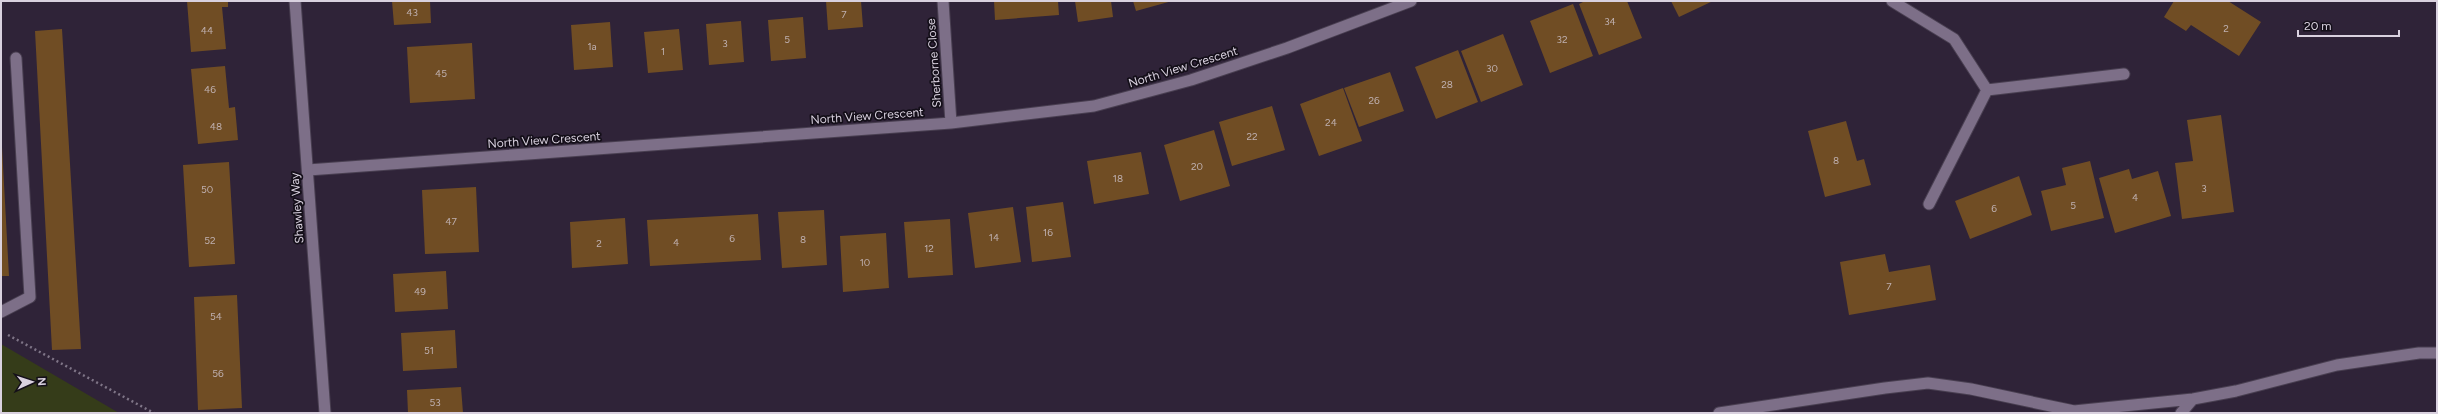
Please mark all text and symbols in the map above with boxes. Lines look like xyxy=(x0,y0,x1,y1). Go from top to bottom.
house number: 43 xyxy=(406,6,418,19)
house number: 7 xyxy=(841,8,847,21)
scale bar xyxy=(2298,12,2399,38)
house number: 34 xyxy=(1604,15,1616,28)
street label: Sherborne Close xyxy=(924,18,944,108)
text: 20 m xyxy=(2304,19,2332,33)
house number: 2 xyxy=(2223,22,2229,35)
house number: 44 xyxy=(201,24,213,37)
house number: 5 xyxy=(784,33,790,46)
house number: 32 xyxy=(1556,33,1568,46)
house number: 3 xyxy=(722,37,728,50)
house number: 1a xyxy=(587,40,597,53)
street label: North View Crescent xyxy=(1127,44,1240,90)
house number: 1 xyxy=(661,45,665,58)
house number: 30 xyxy=(1486,62,1498,75)
house number: 45 xyxy=(435,67,447,80)
house number: 28 xyxy=(1441,78,1453,91)
house number: 46 xyxy=(204,83,216,96)
house number: 26 xyxy=(1368,94,1380,107)
street label: North View Crescent xyxy=(810,105,925,127)
house number: 24 xyxy=(1325,116,1337,129)
house number: 48 xyxy=(210,120,222,133)
street label: North View Crescent xyxy=(487,129,602,151)
house number: 22 xyxy=(1246,130,1258,143)
house number: 8 xyxy=(1833,154,1839,167)
house number: 20 xyxy=(1191,160,1203,173)
street label: Shawley Way xyxy=(287,171,306,244)
house number: 18 xyxy=(1113,172,1123,185)
house number: 3 xyxy=(2201,182,2207,195)
house number: 50 xyxy=(201,183,213,196)
house number: 4 xyxy=(2132,191,2138,204)
house number: 5 xyxy=(2070,199,2076,212)
house number: 6 xyxy=(1991,202,1997,215)
house number: 47 xyxy=(445,215,457,228)
house number: 16 xyxy=(1043,226,1053,239)
house number: 14 xyxy=(989,231,999,244)
house number: 6 xyxy=(729,232,735,245)
house number: 8 xyxy=(800,233,806,246)
house number: 52 xyxy=(204,234,216,247)
house number: 4 xyxy=(673,236,679,249)
house number: 2 xyxy=(596,237,602,250)
house number: 12 xyxy=(924,242,934,255)
house number: 10 xyxy=(860,256,870,269)
house number: 7 xyxy=(1886,280,1892,293)
house number: 49 xyxy=(414,285,426,298)
house number: 54 xyxy=(210,310,222,323)
house number: 51 xyxy=(424,344,434,357)
north arrow xyxy=(12,362,52,402)
house number: 56 xyxy=(212,367,224,380)
text: N xyxy=(35,377,48,386)
house number: 53 xyxy=(429,396,441,409)

